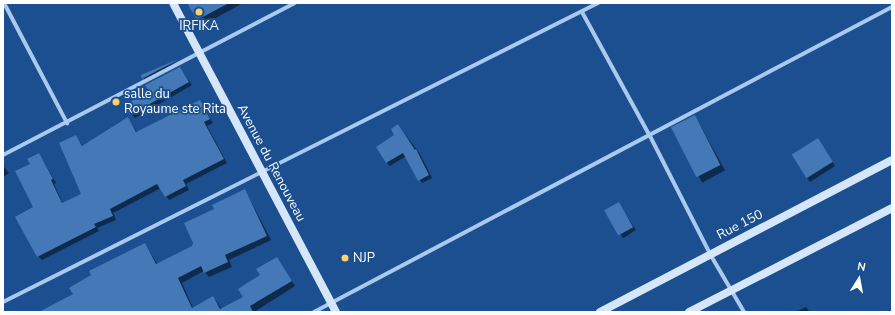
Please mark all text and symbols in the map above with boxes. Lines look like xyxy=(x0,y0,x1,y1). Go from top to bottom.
marker: IRFIKA xyxy=(194,7,204,17)
place label: IRFIKA xyxy=(179,18,219,34)
place label: salle du Royaume ste Rita xyxy=(124,87,226,118)
marker: salle du Royaume ste Rita xyxy=(111,97,121,107)
street label: Avenue du Renouveau xyxy=(233,102,309,224)
street label: Rue 150 xyxy=(714,207,766,243)
place label: NJP xyxy=(353,250,375,266)
marker: NJP xyxy=(340,253,350,263)
north arrow xyxy=(839,259,879,299)
text: N xyxy=(856,259,867,275)

